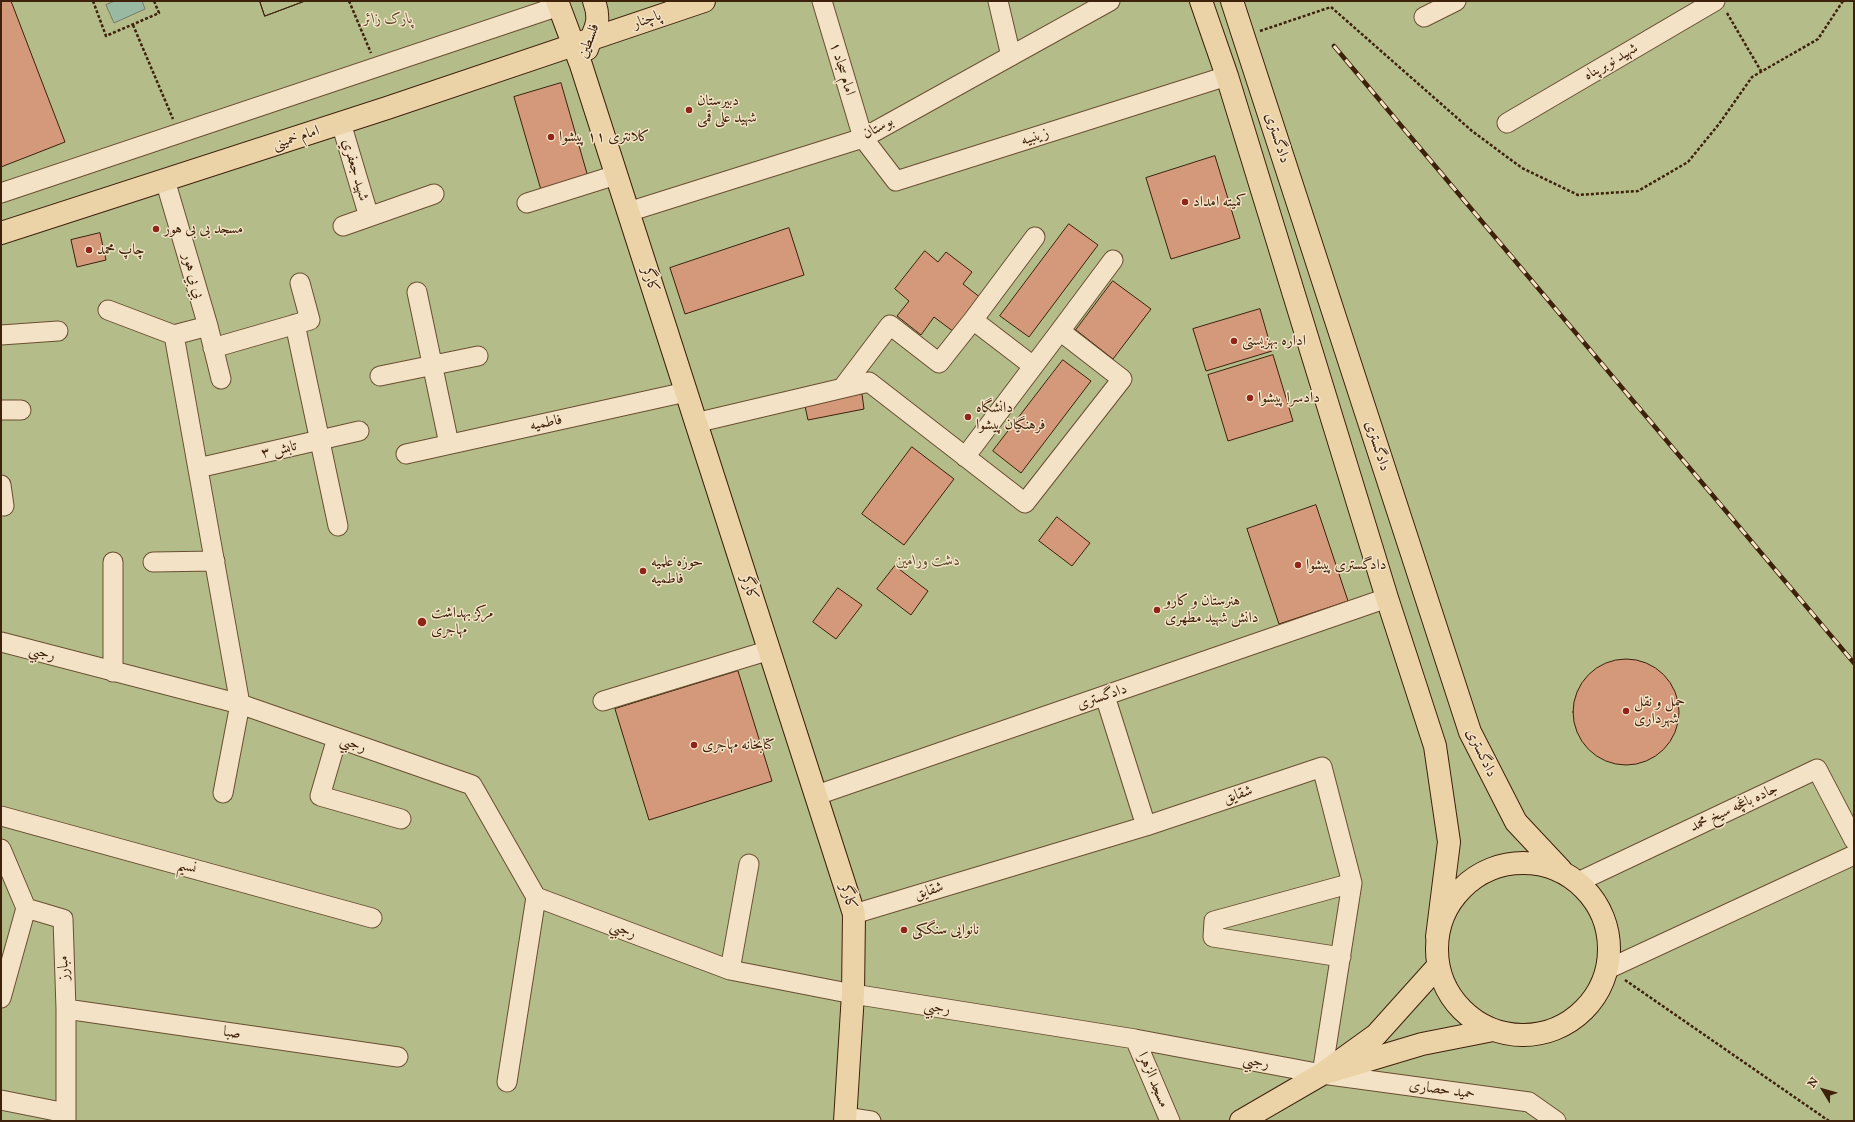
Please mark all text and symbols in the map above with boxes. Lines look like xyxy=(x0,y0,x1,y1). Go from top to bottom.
street label: پاچنار xyxy=(630,7,664,33)
park label: پارک زائر xyxy=(363,10,413,28)
street label: فلسطین xyxy=(574,21,604,61)
street label: شهید نوبرپناه xyxy=(1581,39,1641,85)
street label: امام سجاد ۱ xyxy=(825,40,859,98)
place label: دبیرستان شهید علی قمی xyxy=(697,92,757,127)
marker: دبیرستان شهید علی قمی xyxy=(684,105,694,115)
street label: دادگستری xyxy=(1260,111,1294,165)
street label: بوستان xyxy=(860,112,896,144)
street label: امام خمینی xyxy=(270,122,322,154)
street label: زينبيه xyxy=(1019,124,1051,150)
place label: کلانتری ۱۱ پیشوا xyxy=(559,128,650,146)
marker: کلانتری ۱۱ پیشوا xyxy=(546,132,556,142)
street label: شهيد جعفري xyxy=(338,137,372,203)
place label: کمیته امداد xyxy=(1193,193,1247,211)
marker: کمیته امداد xyxy=(1180,197,1190,207)
place label: مسجد بی بی هور xyxy=(164,220,243,238)
marker: مسجد بی بی هور xyxy=(151,224,161,234)
place label: چاپ محمد xyxy=(97,241,145,259)
marker: چاپ محمد xyxy=(84,245,94,255)
street label: بي بي هور xyxy=(178,251,208,301)
street label: کارگر xyxy=(637,265,663,295)
place label: اداره بهزیستی xyxy=(1242,332,1306,350)
marker: اداره بهزیستی xyxy=(1229,336,1239,346)
place label: دادسرا پیشوا xyxy=(1258,389,1320,407)
marker: دادسرا پیشوا xyxy=(1245,393,1255,403)
place label: دانشگاه فرهنگیان پیشوا xyxy=(976,399,1045,434)
street label: فاطميه xyxy=(528,411,564,435)
marker: دانشگاه فرهنگیان پیشوا xyxy=(963,412,973,422)
street label: دادگستری xyxy=(1360,419,1394,473)
street label: تابش ۳ xyxy=(259,437,299,463)
park label: دشت ورامین xyxy=(896,552,960,570)
place label: حوزه علمیه فاطمیه xyxy=(651,553,703,588)
place label: دادگستری پیشوا xyxy=(1306,556,1386,574)
marker: دادگستری پیشوا xyxy=(1293,560,1303,570)
marker: حوزه علمیه فاطمیه xyxy=(638,566,648,576)
street label: کارگر xyxy=(736,573,762,603)
place label: هنرستان و کارو دانش شهید مطهری xyxy=(1165,592,1259,627)
place label: مرکز بهداشت مهاجری xyxy=(431,604,493,639)
marker: هنرستان و کارو دانش شهید مطهری xyxy=(1152,605,1162,615)
marker: مرکز بهداشت مهاجری xyxy=(416,616,428,628)
street label: رجبي xyxy=(27,641,57,665)
street label: دادگستری xyxy=(1075,680,1129,714)
place label: حمل و نقل شهرداری xyxy=(1634,693,1685,728)
marker: حمل و نقل شهرداری xyxy=(1621,706,1631,716)
street label: دادگستری xyxy=(1462,726,1500,780)
street label: رجبي xyxy=(337,731,369,757)
place label: کتابخانه مهاجری xyxy=(702,736,775,754)
marker: کتابخانه مهاجری xyxy=(689,740,699,750)
street label: جاده باغچه سیخ محمد xyxy=(1687,780,1781,836)
street label: شقايق xyxy=(1221,782,1255,808)
street label: نسيم xyxy=(175,856,199,878)
street label: شقايق xyxy=(912,878,946,904)
street label: کارگر xyxy=(836,882,860,912)
street label: رجبي xyxy=(607,917,639,943)
place label: نانوایی سنگکی xyxy=(912,921,979,939)
marker: نانوایی سنگکی xyxy=(899,925,909,935)
street label: مبارز xyxy=(55,955,73,981)
street label: رجبي xyxy=(922,997,952,1019)
street label: صبا xyxy=(222,1023,242,1043)
street label: مسجد الزهرا xyxy=(1133,1049,1173,1111)
street label: رجبي xyxy=(1241,1051,1271,1073)
north arrow xyxy=(1803,1070,1843,1110)
text: N xyxy=(1805,1075,1821,1090)
street label: حمید حصاری xyxy=(1408,1076,1476,1104)

